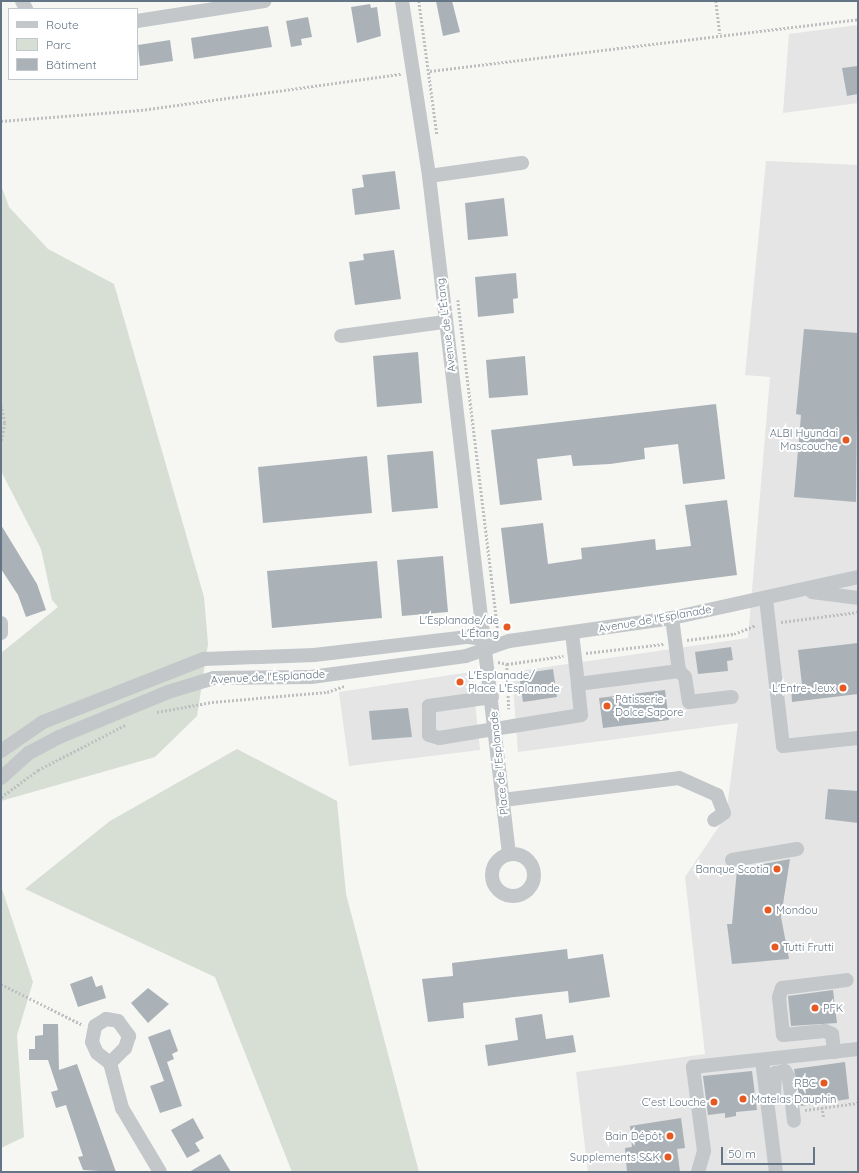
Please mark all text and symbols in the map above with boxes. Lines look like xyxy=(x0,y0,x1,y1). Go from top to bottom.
legend xyxy=(8,8,138,80)
text: Route xyxy=(46,17,79,32)
text: Parc xyxy=(46,37,71,52)
text: Bâtiment xyxy=(46,57,96,72)
street label: Avenue de L'Étang xyxy=(434,277,458,373)
place label: ALBI Hyundai Mascouche xyxy=(770,427,838,453)
marker: ALBI Hyundai Mascouche xyxy=(841,435,851,445)
street label: Avenue de l'Esplanade xyxy=(598,603,712,635)
place label: L'Esplanade/de L'Étang xyxy=(419,614,499,640)
marker: L'Esplanade/de L'Étang xyxy=(502,622,512,632)
street label: Avenue de l'Esplanade xyxy=(211,667,325,687)
place label: L'Esplanade/ Place L'Esplanade xyxy=(468,669,560,695)
marker: L'Esplanade/ Place L'Esplanade xyxy=(455,677,465,687)
place label: L'Entre-Jeux xyxy=(772,681,835,695)
marker: L'Entre-Jeux xyxy=(838,683,848,693)
place label: Pâtisserie Dolce Sapore xyxy=(615,693,683,719)
marker: Pâtisserie Dolce Sapore xyxy=(602,701,612,711)
street label: Place de l'Esplanade xyxy=(487,710,511,816)
place label: Banque Scotia xyxy=(695,862,769,876)
marker: Banque Scotia xyxy=(772,864,782,874)
place label: Mondou xyxy=(776,903,818,917)
marker: Mondou xyxy=(763,905,773,915)
place label: Tutti Frutti xyxy=(783,940,834,954)
marker: Tutti Frutti xyxy=(770,942,780,952)
place label: PFK xyxy=(823,1001,843,1015)
marker: PFK xyxy=(810,1003,820,1013)
place label: RBC xyxy=(794,1076,816,1090)
marker: RBC xyxy=(819,1078,829,1088)
place label: Matelas Dauphin xyxy=(751,1092,836,1106)
marker: Matelas Dauphin xyxy=(738,1094,748,1104)
place label: C'est Louche xyxy=(642,1095,706,1109)
marker: C'est Louche xyxy=(709,1097,719,1107)
place label: Bain Dépôt xyxy=(605,1129,662,1143)
marker: Bain Dépôt xyxy=(665,1131,675,1141)
scale bar xyxy=(723,1139,817,1165)
text: 50 m xyxy=(728,1146,756,1161)
place label: Supplements S&K xyxy=(570,1150,660,1164)
marker: Supplements S&K xyxy=(663,1152,673,1162)

